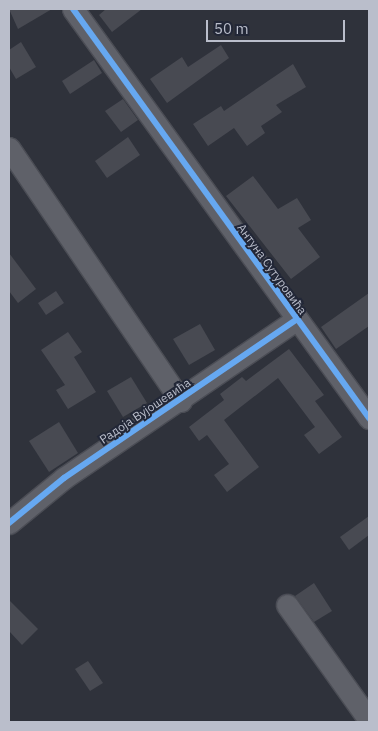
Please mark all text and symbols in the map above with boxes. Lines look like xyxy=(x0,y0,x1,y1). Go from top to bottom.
scale bar xyxy=(208,10,347,42)
text: 50 m xyxy=(214,19,249,38)
street label: Антуна Сутуровића xyxy=(234,221,310,317)
street label: Радоја Вујошевића xyxy=(97,375,193,447)

